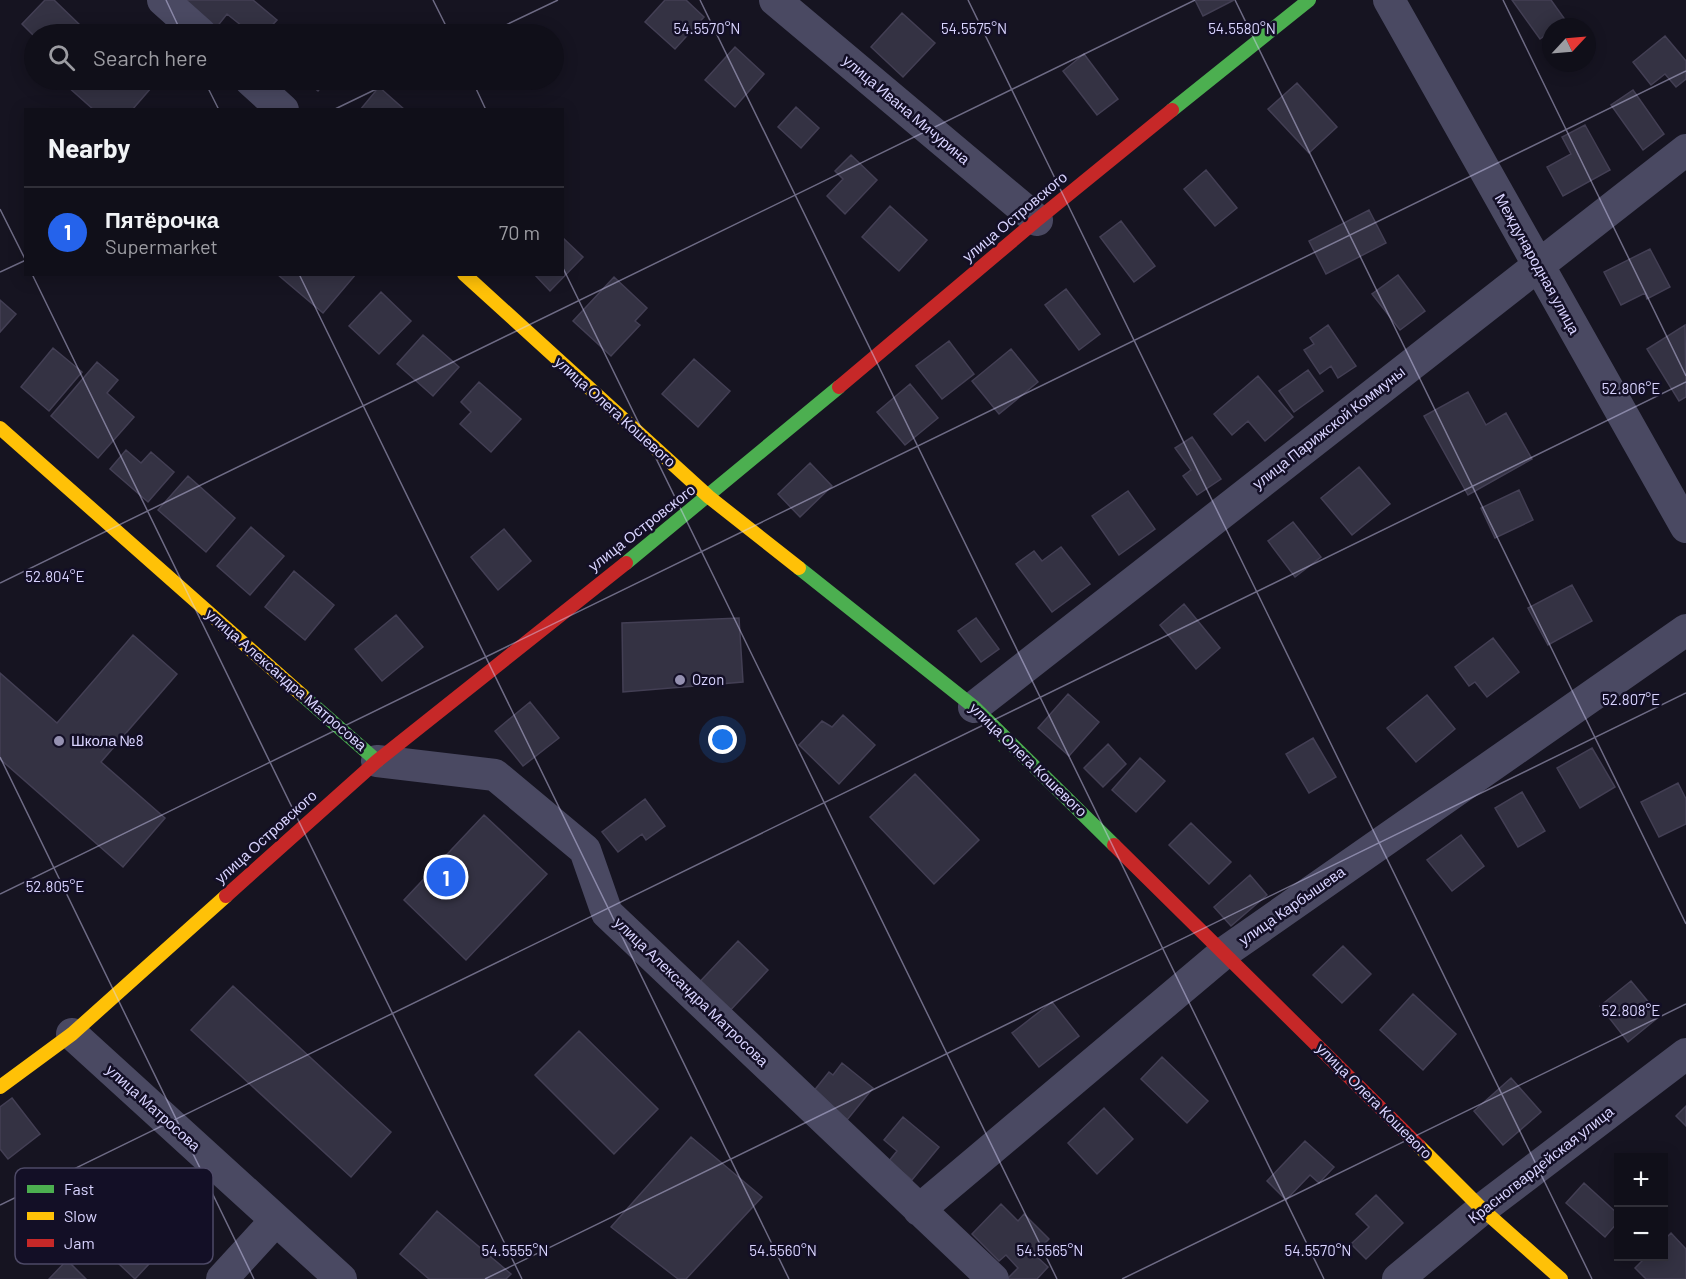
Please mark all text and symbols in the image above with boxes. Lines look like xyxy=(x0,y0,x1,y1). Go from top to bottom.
north arrow xyxy=(1542,18,1596,72)
text: 54.5570°N xyxy=(674,19,741,37)
text: 54.5575°N xyxy=(941,19,1007,37)
text: 54.5580°N xyxy=(1208,19,1276,37)
search box xyxy=(24,24,564,90)
icon: search xyxy=(45,41,78,74)
text: Search here xyxy=(93,44,207,70)
street label: улица Ивана Мичурина xyxy=(840,51,974,168)
text: Nearby xyxy=(48,132,130,163)
street label: улица Островского xyxy=(958,167,1070,265)
street label: Международная улица xyxy=(1492,190,1584,337)
text: Пятёрочка xyxy=(105,206,219,232)
text: 1 xyxy=(64,220,71,244)
text: 70 m xyxy=(499,220,540,244)
text: Supermarket xyxy=(105,234,218,258)
street label: улица Олега Кошевого xyxy=(552,352,680,470)
street label: улица Парижской Коммуны xyxy=(1249,362,1408,492)
text: 52.806°E xyxy=(1602,379,1660,397)
street label: улица Островского xyxy=(584,480,698,575)
text: 52.804°E xyxy=(25,567,85,585)
street label: улица Александра Матросова xyxy=(203,605,371,754)
place label: Ozon xyxy=(692,670,724,688)
marker: Ozon xyxy=(673,673,687,687)
text: 52.807°E xyxy=(1602,690,1660,708)
street label: улица Олега Кошевого xyxy=(966,698,1091,820)
your location xyxy=(708,725,737,754)
place label: Школа №8 xyxy=(71,731,144,749)
marker: Школа №8 xyxy=(52,734,66,748)
street label: улица Островского xyxy=(211,786,320,887)
pin: 1 xyxy=(426,854,466,900)
street label: улица Карбышева xyxy=(1235,861,1349,949)
text: 52.805°E xyxy=(26,877,84,895)
street label: улица Александра Матросова xyxy=(611,913,773,1070)
text: 52.808°E xyxy=(1602,1001,1660,1019)
street label: улица Олега Кошевого xyxy=(1313,1039,1436,1162)
street label: улица Матросова xyxy=(103,1060,205,1155)
street label: Красногвардейская улица xyxy=(1464,1101,1617,1227)
map controls xyxy=(1614,1153,1668,1261)
button: + xyxy=(1614,1153,1668,1207)
legend xyxy=(15,1168,213,1264)
text: Fast xyxy=(64,1179,94,1198)
text: Slow xyxy=(64,1206,97,1225)
button: − xyxy=(1614,1207,1668,1261)
text: Jam xyxy=(64,1233,95,1252)
text: 54.5555°N xyxy=(482,1241,548,1259)
text: 54.5560°N xyxy=(749,1241,817,1259)
text: 54.5565°N xyxy=(1017,1241,1083,1259)
text: 54.5570°N xyxy=(1285,1241,1352,1259)

